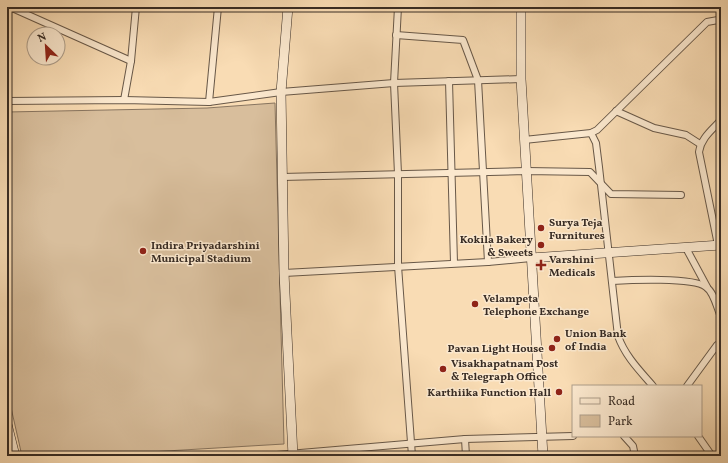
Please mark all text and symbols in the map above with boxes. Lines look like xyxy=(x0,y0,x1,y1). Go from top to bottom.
north arrow xyxy=(26,26,66,66)
text: N xyxy=(36,30,49,47)
place label: Surya Teja Furnitures xyxy=(549,216,605,244)
marker: Surya Teja Furnitures xyxy=(536,223,546,233)
place label: Kokila Bakery & Sweets xyxy=(460,233,534,261)
place label: Indira Priyadarshini Municipal Stadium xyxy=(151,239,260,267)
marker: Kokila Bakery & Sweets xyxy=(536,240,546,250)
marker: Indira Priyadarshini Municipal Stadium xyxy=(138,246,148,256)
place label: Varshini Medicals xyxy=(549,253,595,281)
marker: Varshini Medicals xyxy=(536,260,546,270)
place label: Velampeta Telephone Exchange xyxy=(483,292,590,320)
marker: Velampeta Telephone Exchange xyxy=(470,299,480,309)
place label: Union Bank of India xyxy=(565,327,627,355)
marker: Union Bank of India xyxy=(552,334,562,344)
place label: Pavan Light House xyxy=(448,342,544,357)
marker: Pavan Light House xyxy=(547,343,557,353)
place label: Visakhapatnam Post & Telegraph Office xyxy=(451,357,558,385)
marker: Visakhapatnam Post & Telegraph Office xyxy=(438,364,448,374)
legend xyxy=(572,385,702,437)
place label: Karthiika Function Hall xyxy=(427,386,551,401)
marker: Karthiika Function Hall xyxy=(554,387,564,397)
text: Road xyxy=(608,394,635,410)
text: Park xyxy=(608,414,633,430)

